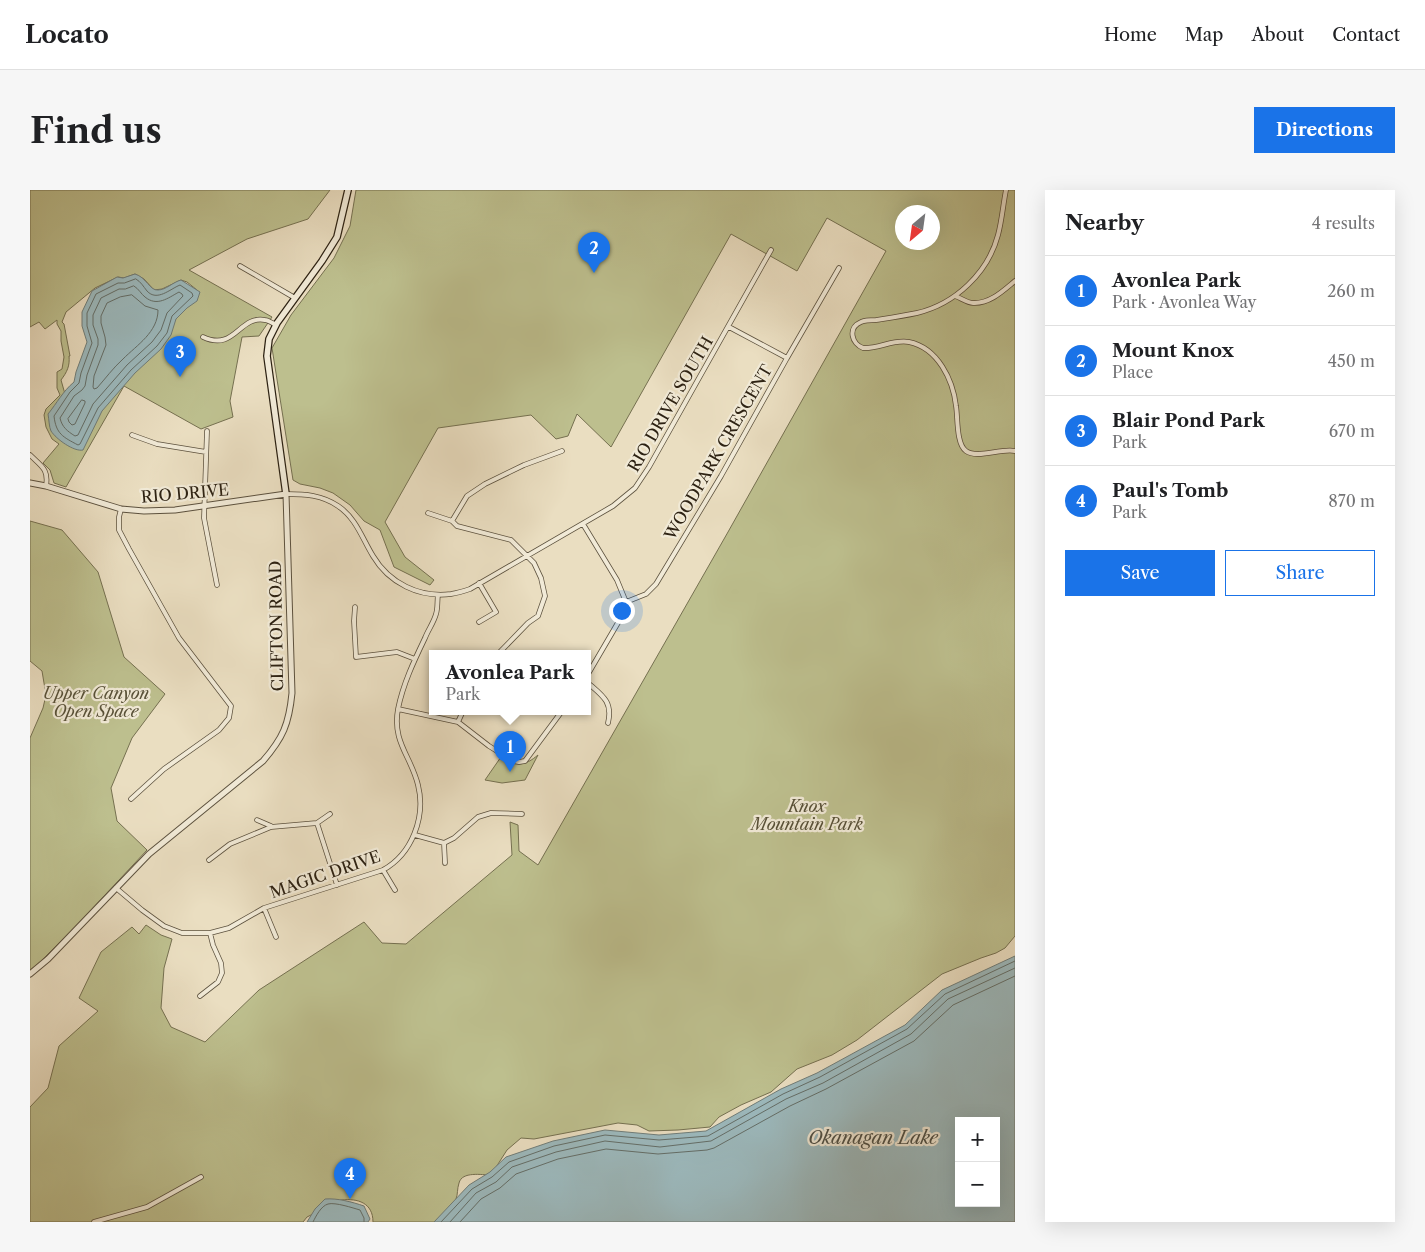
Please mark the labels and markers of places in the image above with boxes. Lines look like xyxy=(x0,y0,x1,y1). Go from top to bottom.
pin: 2 xyxy=(578,232,610,273)
pin: 3 xyxy=(164,336,196,377)
pin: 1 xyxy=(494,731,526,772)
pin: 4 xyxy=(334,1158,366,1199)

